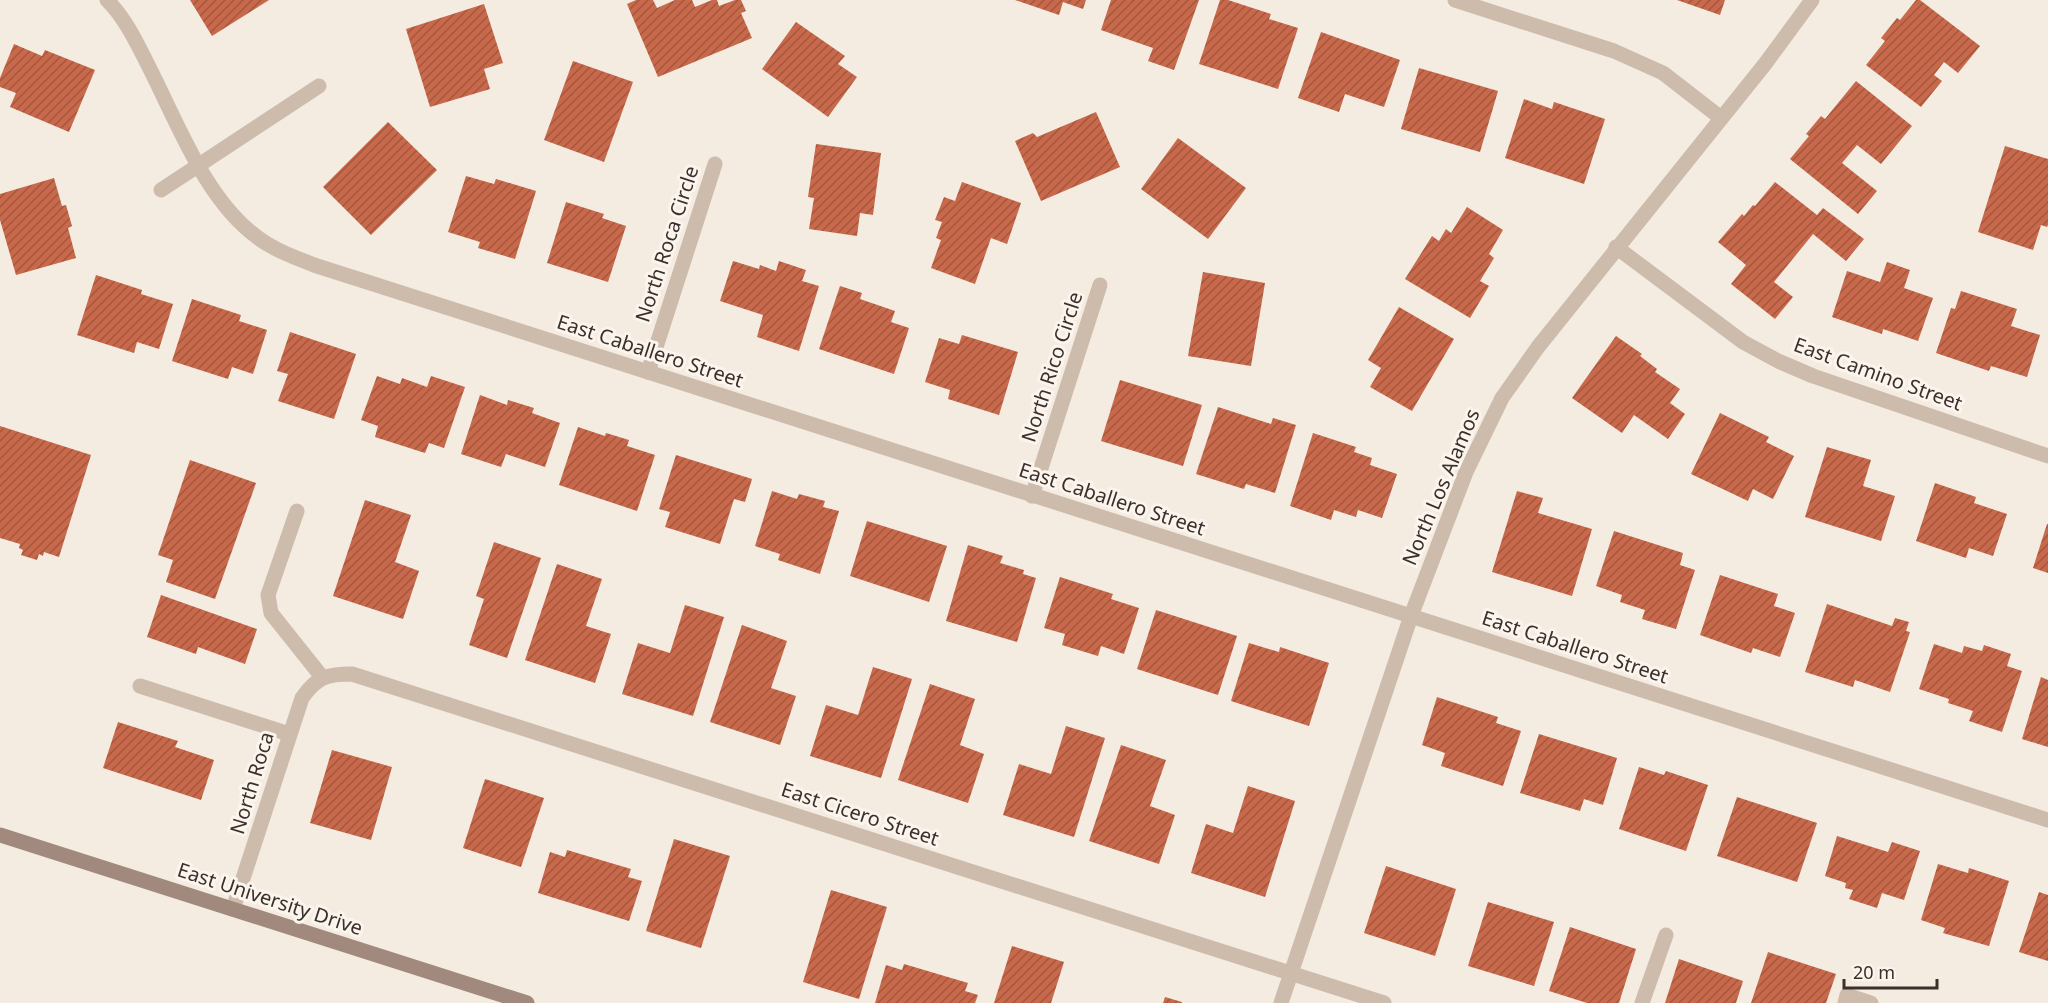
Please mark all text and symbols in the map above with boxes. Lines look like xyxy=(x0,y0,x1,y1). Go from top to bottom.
street label: North Roca Circle xyxy=(629,162,704,325)
street label: North Rico Circle xyxy=(1014,288,1089,445)
street label: East Caballero Street xyxy=(554,308,747,393)
street label: East Camino Street xyxy=(1790,330,1966,417)
street label: North Los Alamos xyxy=(1395,405,1486,569)
street label: East Caballero Street xyxy=(1016,456,1209,541)
street label: East Caballero Street xyxy=(1479,604,1672,689)
street label: North Roca xyxy=(223,728,280,837)
street label: East Cicero Street xyxy=(778,775,942,852)
street label: East University Drive xyxy=(174,856,366,941)
scale bar xyxy=(1844,952,1937,990)
text: 20 m xyxy=(1853,960,1895,984)

